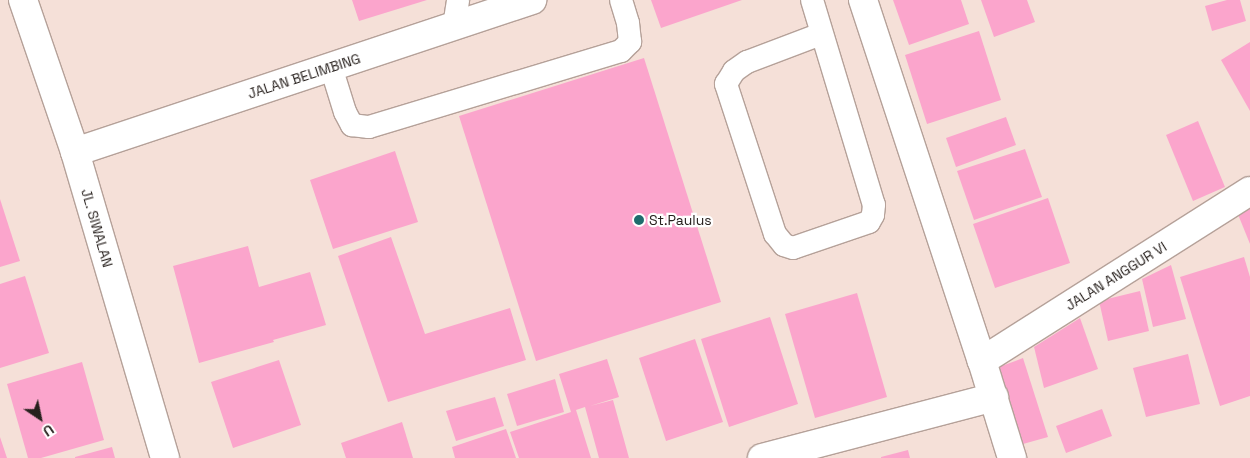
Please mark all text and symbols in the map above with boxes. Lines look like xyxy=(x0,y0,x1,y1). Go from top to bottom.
street label: JALAN BELIMBING xyxy=(245,50,363,102)
street label: JL. SIWALAN xyxy=(78,186,116,270)
place label: St.Paulus xyxy=(649,212,712,228)
marker: St.Paulus xyxy=(633,214,645,226)
street label: JALAN ANGGUR VI xyxy=(1062,238,1170,314)
north arrow xyxy=(15,393,65,443)
text: U xyxy=(39,420,57,441)

